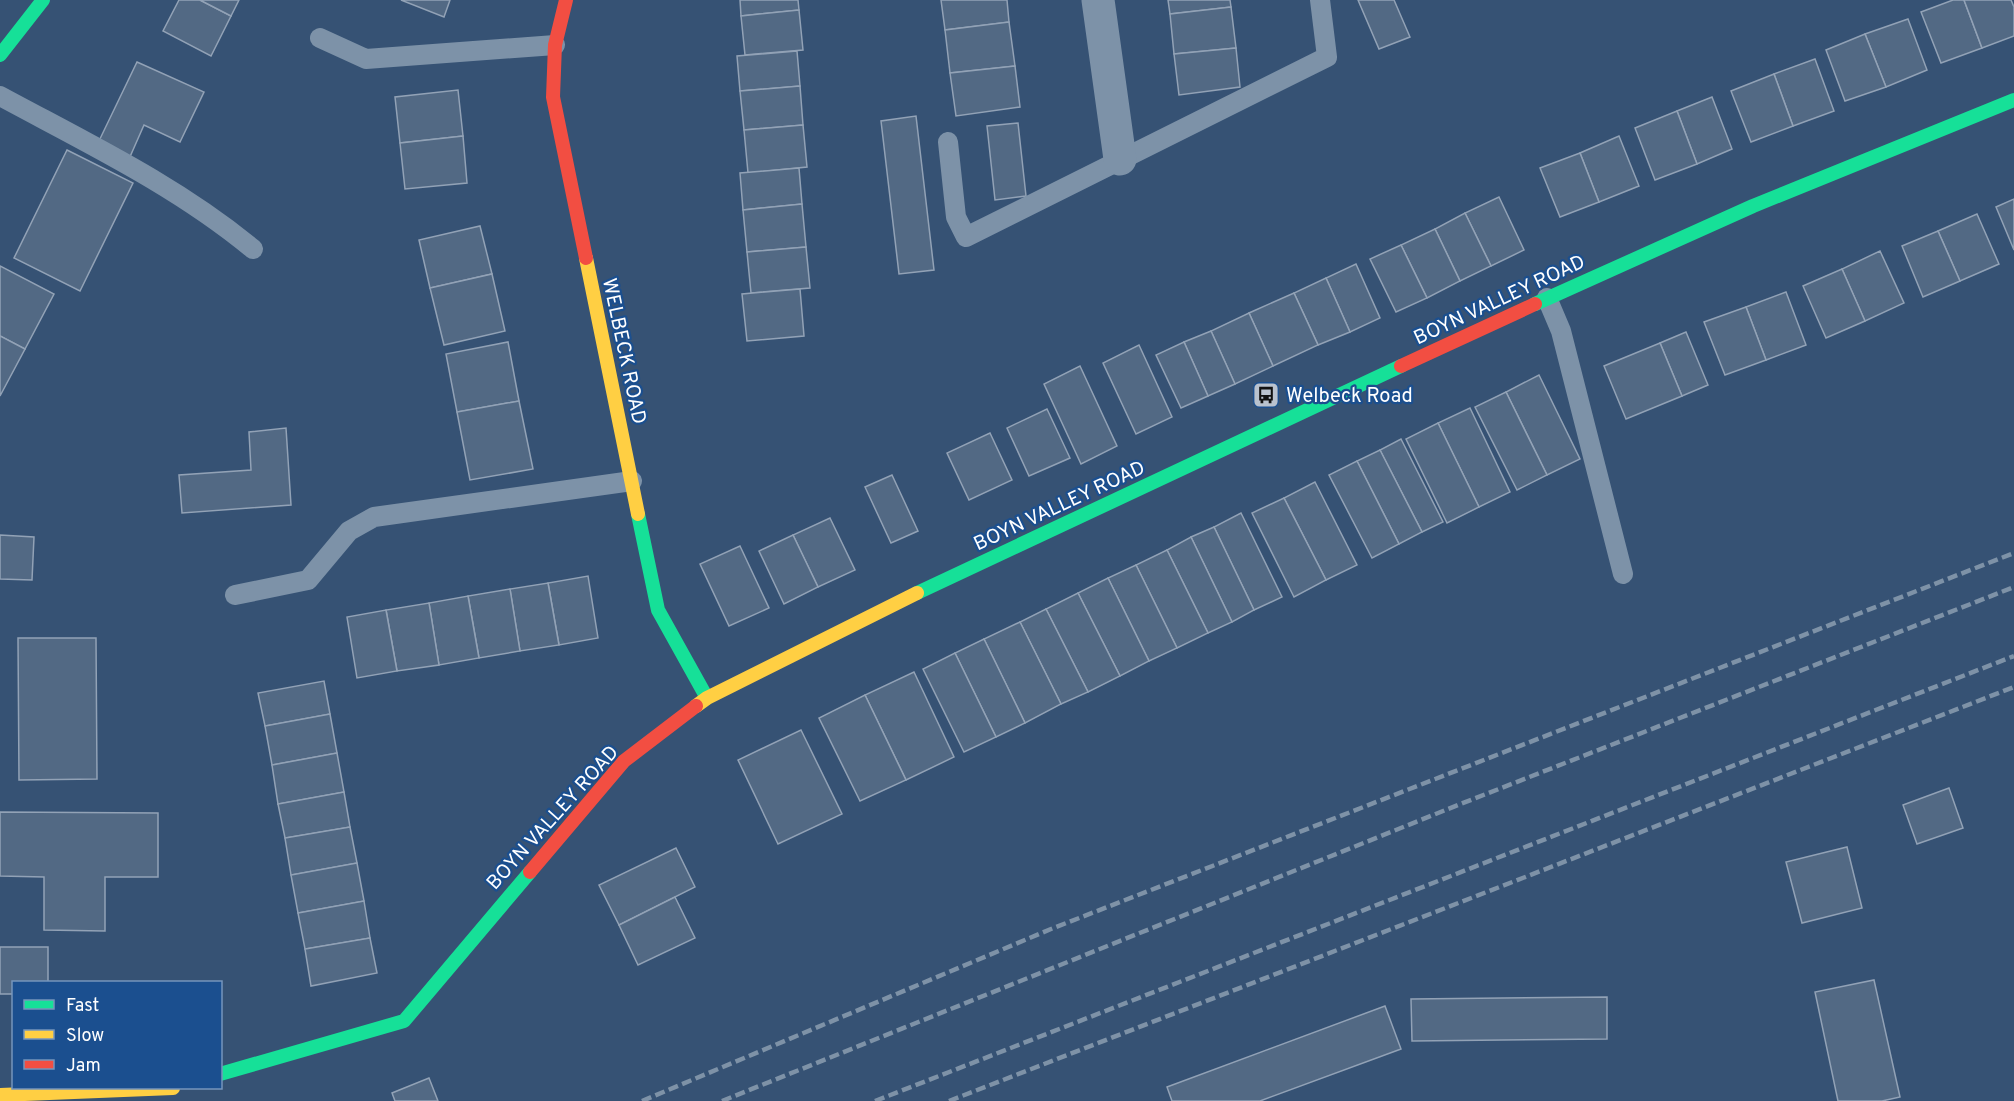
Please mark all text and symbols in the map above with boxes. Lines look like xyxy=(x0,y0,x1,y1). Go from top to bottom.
street label: BOYN VALLEY ROAD xyxy=(1410,250,1590,352)
street label: WELBECK ROAD xyxy=(595,276,651,427)
bus stop icon: Welbeck Road xyxy=(1251,380,1281,410)
place label: Welbeck Road xyxy=(1286,384,1413,410)
street label: BOYN VALLEY ROAD xyxy=(970,456,1150,558)
street label: BOYN VALLEY ROAD xyxy=(482,740,625,896)
legend xyxy=(12,981,222,1089)
text: Fast xyxy=(66,995,99,1018)
text: Slow xyxy=(66,1025,104,1048)
text: Jam xyxy=(66,1055,101,1078)

